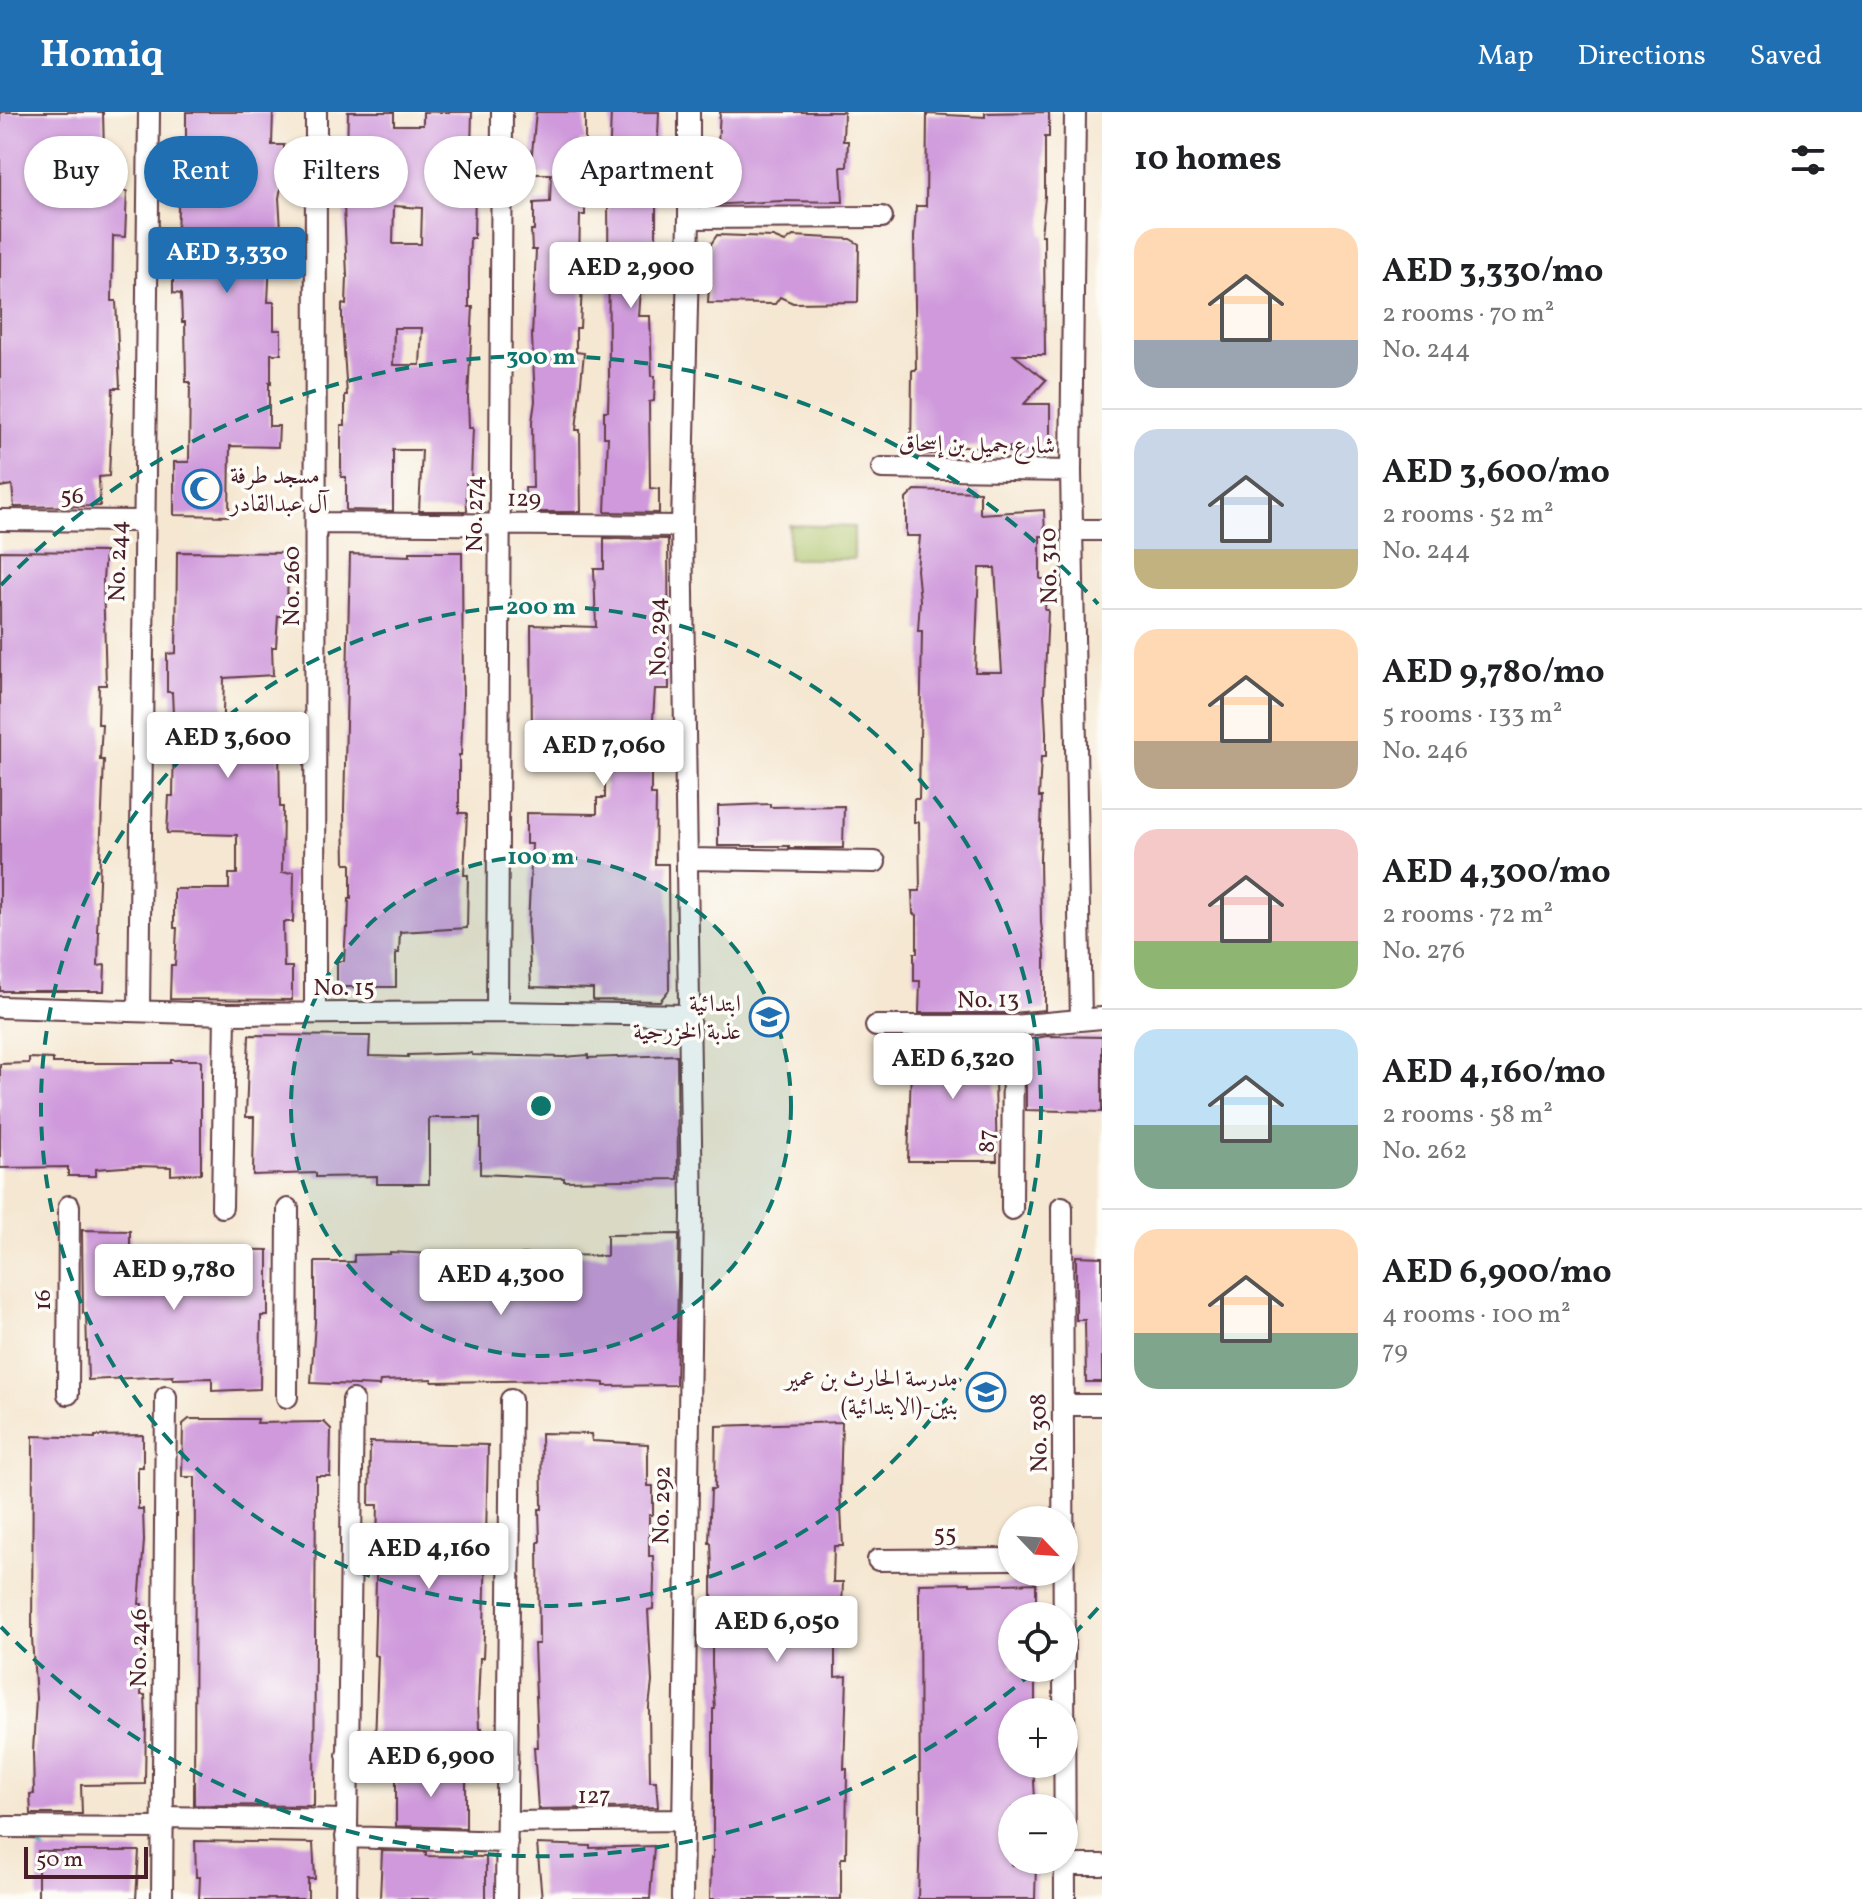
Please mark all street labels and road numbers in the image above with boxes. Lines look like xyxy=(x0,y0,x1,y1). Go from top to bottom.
street label: شارع جميل بن إسحاق xyxy=(898,428,1056,465)
street label: No. 274 xyxy=(459,476,493,552)
street label: 56 xyxy=(60,480,84,514)
street label: 129 xyxy=(506,483,541,517)
street label: No. 244 xyxy=(101,520,137,602)
street label: No. 310 xyxy=(1032,527,1068,605)
street label: No. 260 xyxy=(276,546,310,626)
street label: No. 294 xyxy=(641,597,677,677)
street label: No. 15 xyxy=(313,972,375,1006)
street label: No. 13 xyxy=(957,983,1020,1019)
street label: 87 xyxy=(971,1129,1005,1153)
street label: 16 xyxy=(27,1289,61,1311)
street label: No. 308 xyxy=(1022,1393,1058,1473)
street label: No. 292 xyxy=(645,1465,681,1545)
street label: 55 xyxy=(933,1518,957,1552)
street label: No. 246 xyxy=(123,1608,157,1688)
street label: 127 xyxy=(577,1780,611,1814)

